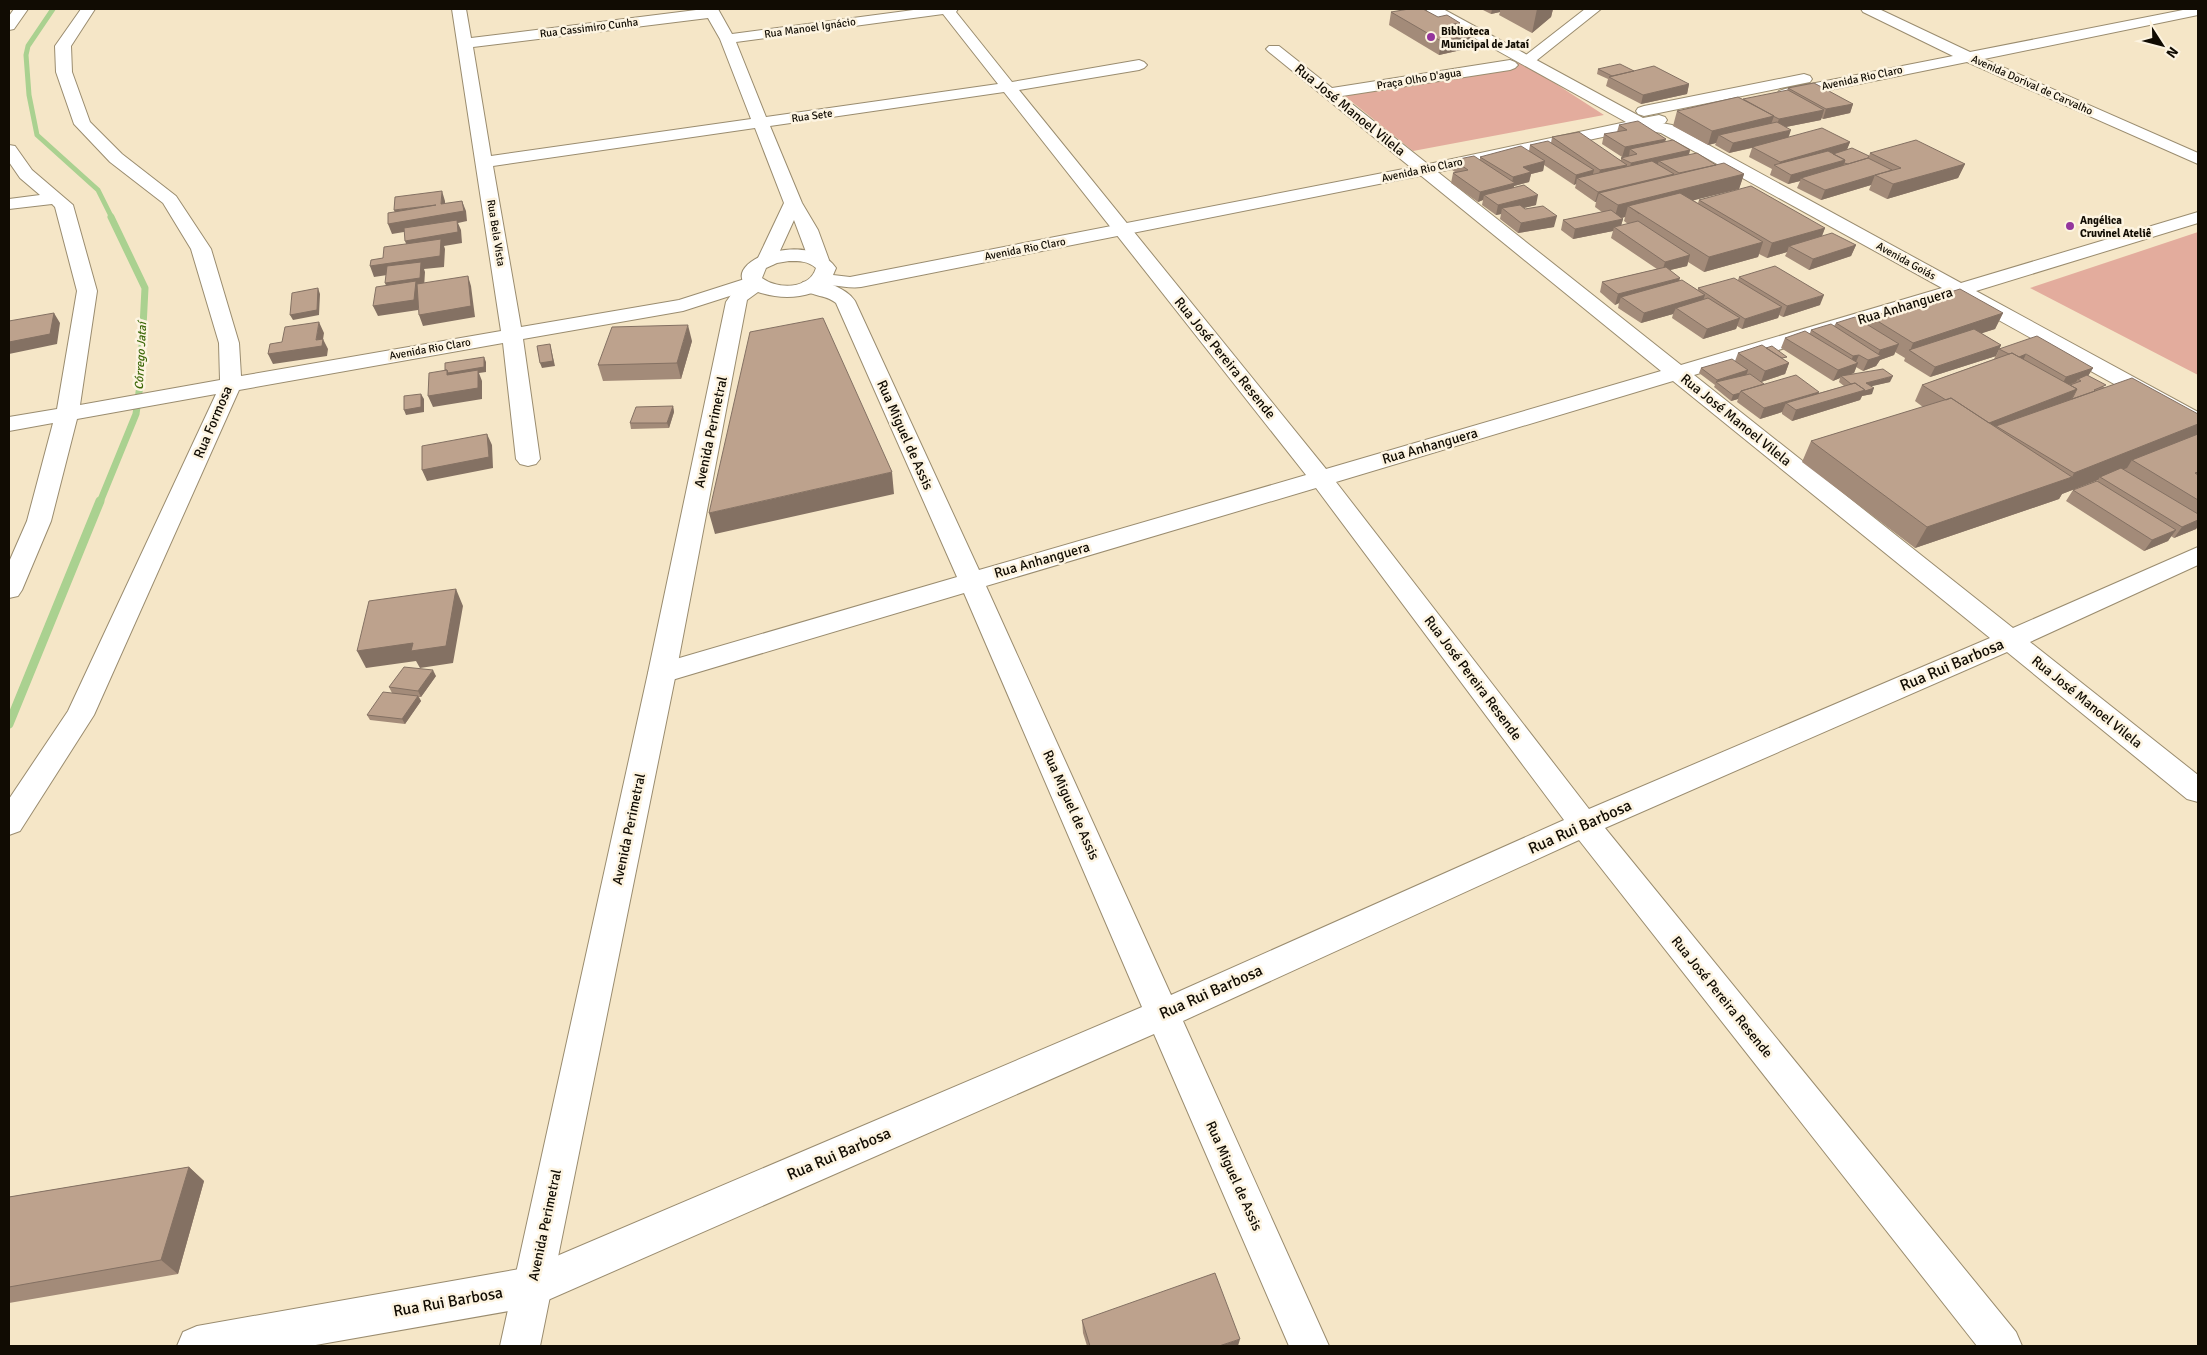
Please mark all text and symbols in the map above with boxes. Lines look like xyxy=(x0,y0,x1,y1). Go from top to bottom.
street label: Rua Cassimiro Cunha xyxy=(539,15,639,40)
street label: Rua Manoel Ignácio xyxy=(763,15,857,41)
north arrow xyxy=(2137,20,2187,70)
place label: Biblioteca Municipal de Jataí xyxy=(1441,25,1530,51)
marker: Biblioteca Municipal de Jataí xyxy=(1425,31,1437,43)
text: N xyxy=(2162,43,2182,61)
street label: Avenida Dorival de Carvalho xyxy=(1969,52,2095,118)
street label: Rua José Manoel Vilela xyxy=(1291,60,1409,160)
street label: Avenida Rio Claro xyxy=(1820,63,1904,93)
street label: Praça Olho D'agua xyxy=(1376,66,1463,92)
street label: Rua Sete xyxy=(791,107,833,125)
street label: Avenida Rio Claro xyxy=(1380,155,1464,185)
street label: Rua Bela Vista xyxy=(484,199,508,268)
place label: Angélica Cruvinel Ateliê xyxy=(2080,214,2152,240)
marker: Angélica Cruvinel Ateliê xyxy=(2064,220,2076,232)
street label: Avenida Rio Claro xyxy=(983,235,1067,263)
street label: Avenida Goiás xyxy=(1874,239,1938,283)
street label: Rua Anhanguera xyxy=(1855,283,1955,329)
street label: Rua José Pereira Resende xyxy=(1171,294,1279,422)
water label: Córrego Jataí xyxy=(132,319,150,390)
street label: Avenida Rio Claro xyxy=(388,335,472,363)
street label: Rua José Manoel Vilela xyxy=(1677,370,1795,470)
street label: Avenida Perimetral xyxy=(691,375,731,489)
street label: Rua Miguel de Assis xyxy=(873,377,937,493)
street label: Rua Formosa xyxy=(190,383,236,461)
street label: Rua Anhanguera xyxy=(1380,424,1480,468)
street label: Rua Anhanguera xyxy=(992,538,1092,582)
street label: Rua José Pereira Resende xyxy=(1421,612,1525,744)
street label: Rua Rui Barbosa xyxy=(1897,634,2007,696)
street label: Rua José Manoel Vilela xyxy=(2028,652,2146,752)
street label: Rua Miguel de Assis xyxy=(1039,747,1103,863)
street label: Avenida Perimetral xyxy=(609,772,649,886)
street label: Rua Rui Barbosa xyxy=(1525,795,1635,859)
street label: Rua José Pereira Resende xyxy=(1668,933,1776,1061)
street label: Rua Rui Barbosa xyxy=(1156,960,1266,1024)
street label: Rua Miguel de Assis xyxy=(1202,1118,1266,1234)
street label: Rua Rui Barbosa xyxy=(784,1123,894,1185)
street label: Avenida Perimetral xyxy=(525,1168,565,1282)
street label: Rua Rui Barbosa xyxy=(392,1283,504,1321)

